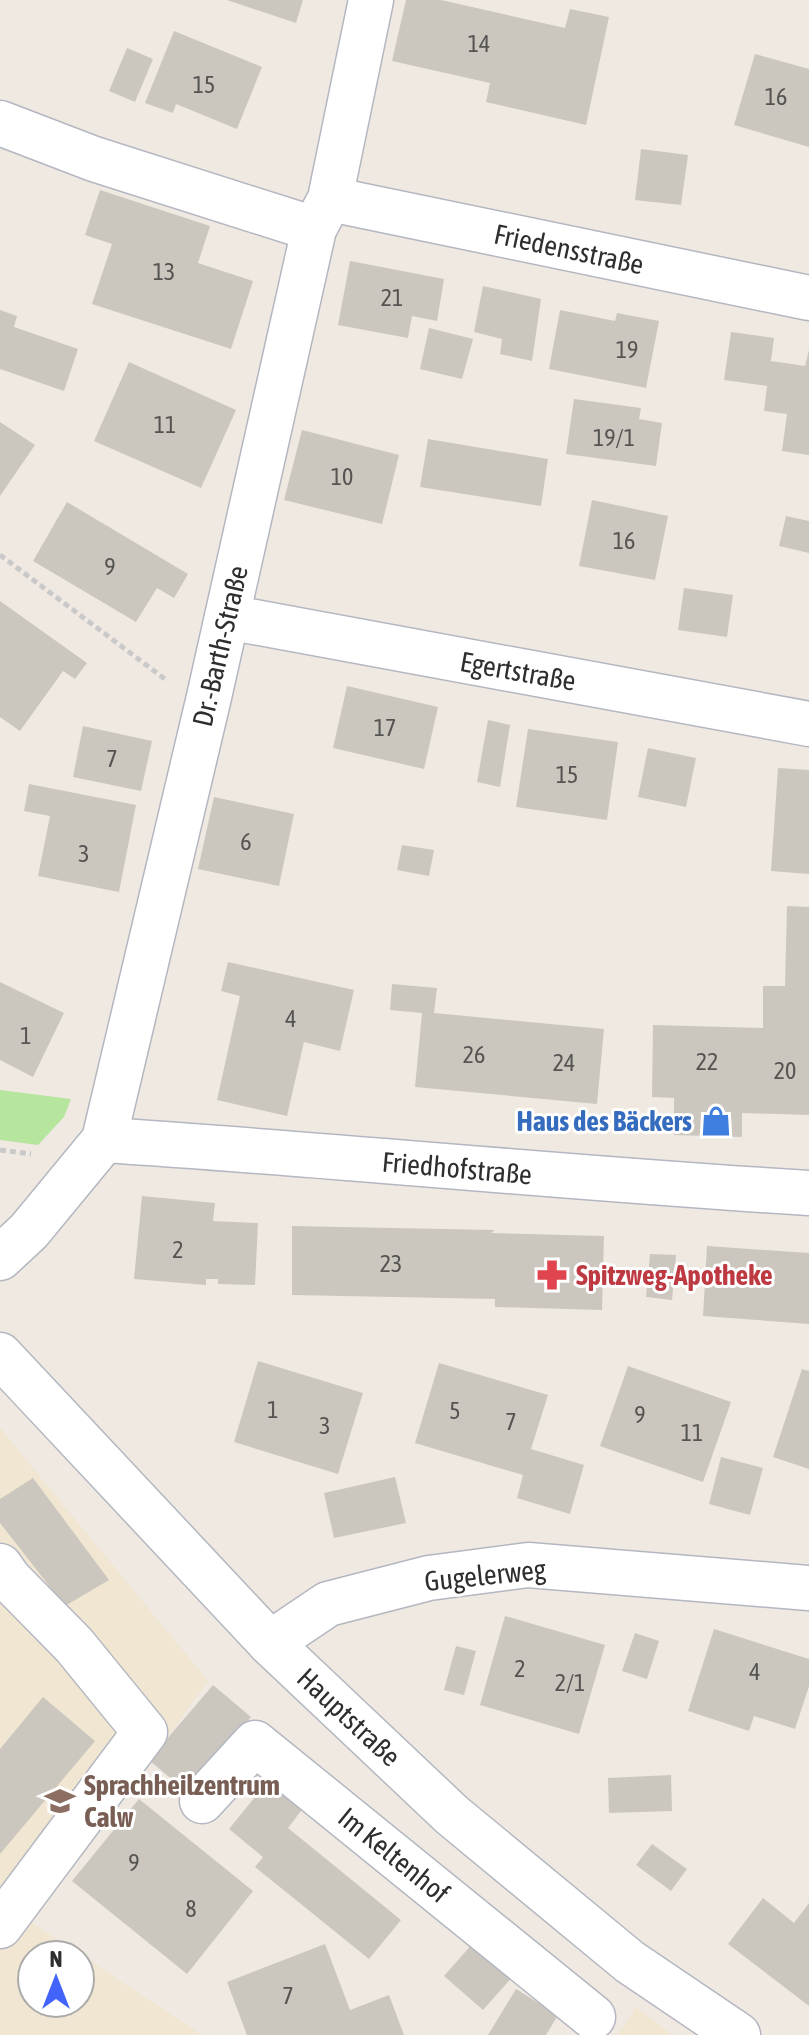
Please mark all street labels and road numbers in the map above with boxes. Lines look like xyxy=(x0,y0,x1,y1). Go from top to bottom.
street label: Friedensstraße xyxy=(491,218,647,280)
street label: Dr.-Barth-Straße xyxy=(186,562,254,730)
street label: Egertstraße xyxy=(458,645,578,697)
street label: Friedhofstraße xyxy=(381,1146,533,1190)
street label: Gugelerweg xyxy=(423,1553,547,1597)
street label: Hauptstraße xyxy=(291,1661,407,1773)
street label: Im Keltenhof xyxy=(332,1801,456,1909)

